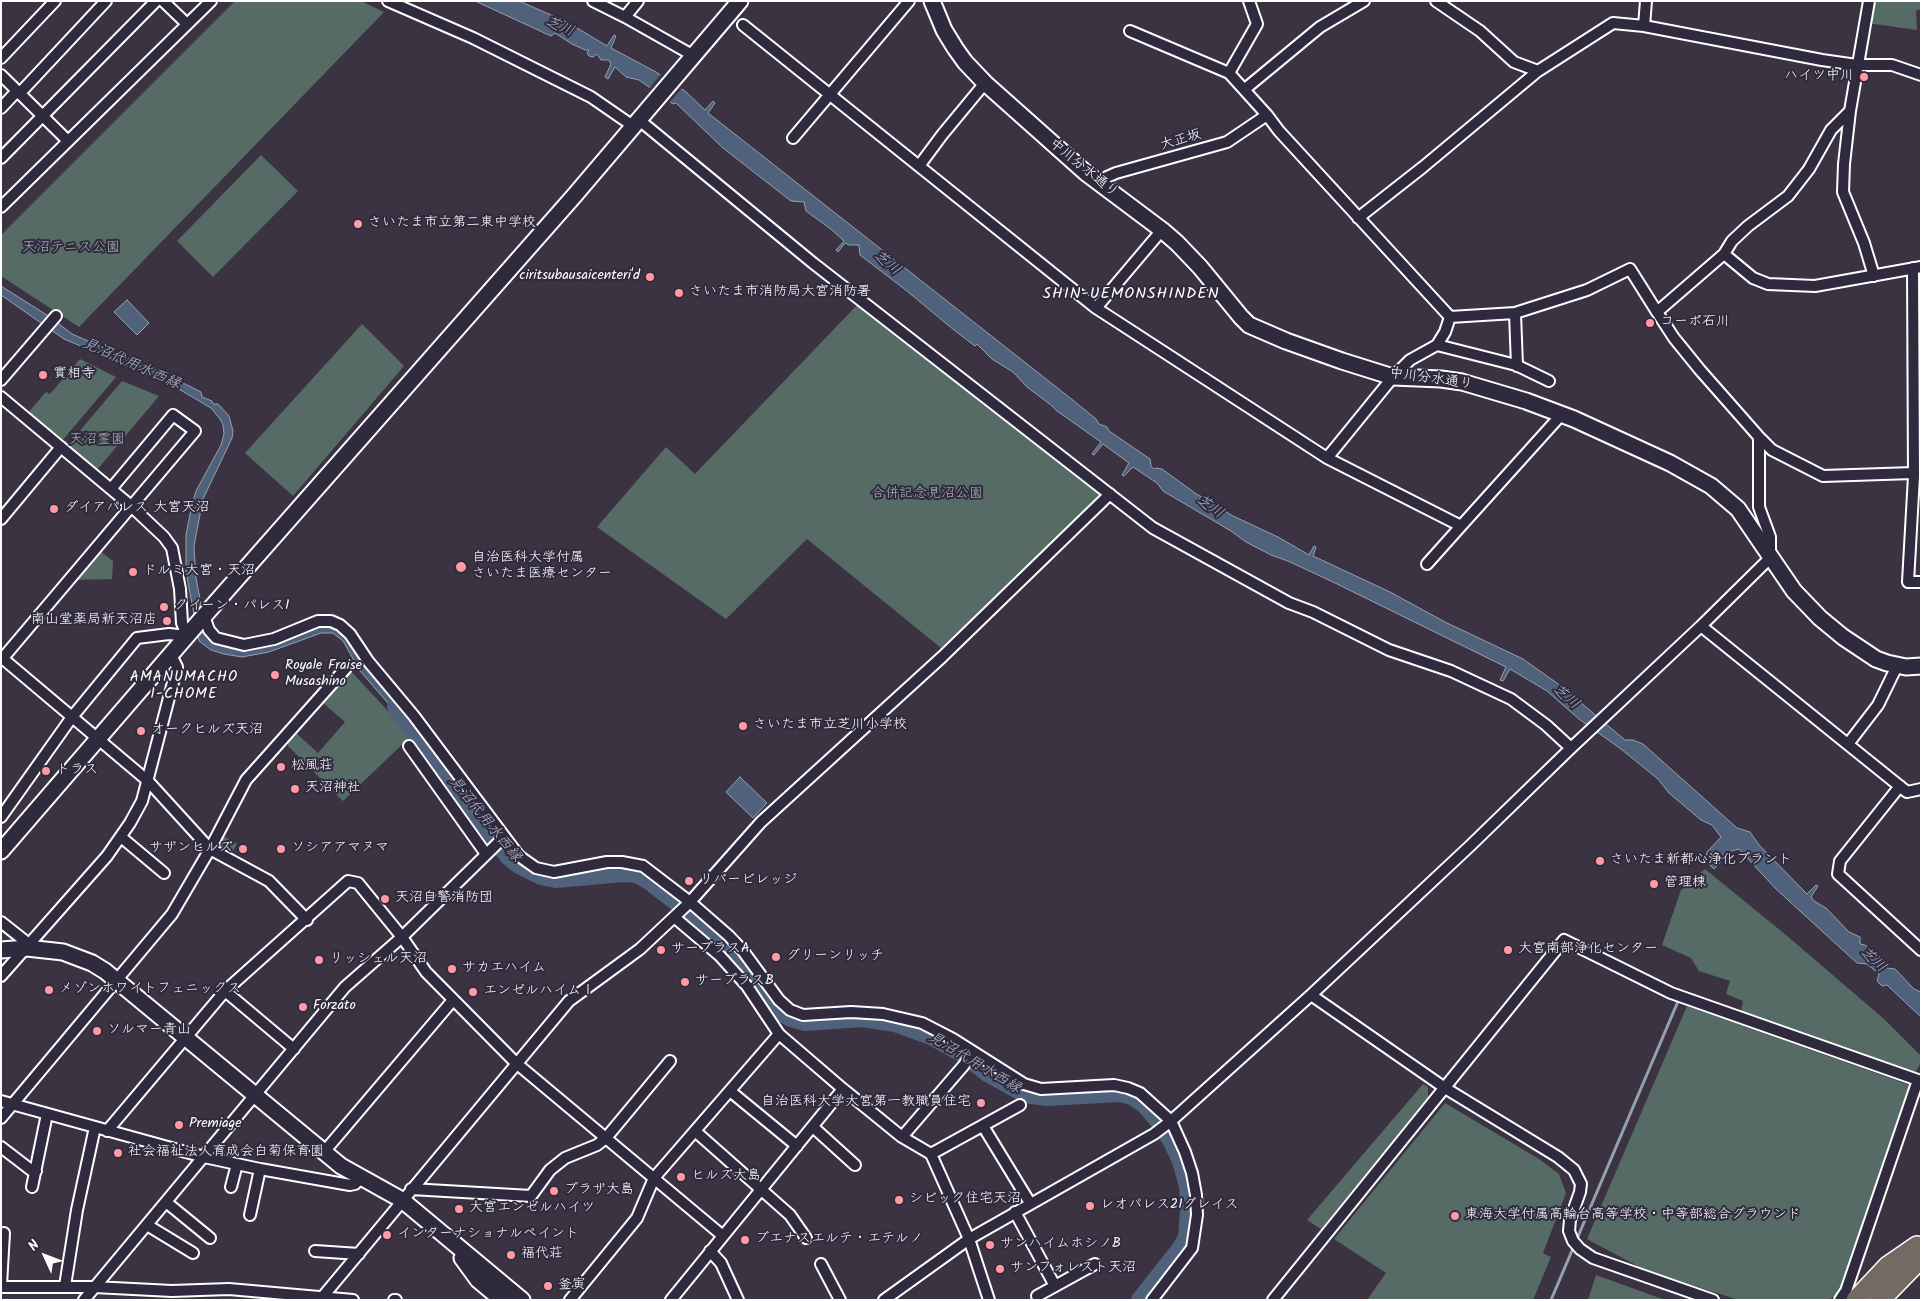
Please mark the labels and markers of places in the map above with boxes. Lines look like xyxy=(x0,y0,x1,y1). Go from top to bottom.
place label: ハイツ中川 xyxy=(1784,69,1854,85)
marker: ハイツ中川 xyxy=(1858,71,1870,83)
place label: さいたま市立第二東中学校 xyxy=(368,216,536,232)
marker: さいたま市立第二東中学校 xyxy=(352,218,364,230)
place label: ciritsubausaicenteri'd xyxy=(519,269,640,285)
marker: ciritsubausaicenteri'd xyxy=(644,271,656,283)
place label: さいたま市消防局大宮消防署 xyxy=(689,285,871,301)
marker: さいたま市消防局大宮消防署 xyxy=(673,287,685,299)
place label: コーポ石川 xyxy=(1660,315,1730,331)
marker: コーポ石川 xyxy=(1644,317,1656,329)
place label: 實相寺 xyxy=(53,367,95,383)
marker: 實相寺 xyxy=(37,369,49,381)
place label: ダイアパレス 大宮天沼 xyxy=(64,501,210,517)
marker: ダイアパレス 大宮天沼 xyxy=(48,503,60,515)
place label: 自治医科大学付属 さいたま医療センター xyxy=(472,551,612,584)
marker: 自治医科大学付属 さいたま医療センター xyxy=(454,560,468,574)
place label: ドルミ大宮・天沼 xyxy=(143,564,255,580)
marker: ドルミ大宮・天沼 xyxy=(127,566,139,578)
place label: クイーン・パレスI xyxy=(174,599,289,615)
marker: クイーン・パレスI xyxy=(158,601,170,613)
place label: 南山堂薬局新天沼店 xyxy=(31,613,157,629)
marker: 南山堂薬局新天沼店 xyxy=(161,615,173,627)
place label: Royale Fraise Musashino xyxy=(285,659,362,692)
marker: Royale Fraise Musashino xyxy=(269,669,281,681)
place label: さいたま市立芝川小学校 xyxy=(753,718,907,734)
marker: さいたま市立芝川小学校 xyxy=(737,720,749,732)
place label: オークヒルズ天沼 xyxy=(151,723,263,739)
marker: オークヒルズ天沼 xyxy=(135,725,147,737)
place label: 松風荘 xyxy=(291,759,333,775)
marker: 松風荘 xyxy=(275,761,287,773)
place label: トラス xyxy=(56,763,98,779)
marker: トラス xyxy=(40,765,52,777)
place label: 天沼神社 xyxy=(305,781,361,797)
marker: 天沼神社 xyxy=(289,783,301,795)
place label: サザンヒルズ xyxy=(149,841,233,857)
place label: ソシアアマヌマ xyxy=(291,841,389,857)
marker: サザンヒルズ xyxy=(237,843,249,855)
marker: ソシアアマヌマ xyxy=(275,843,287,855)
place label: さいたま新都心浄化プラント xyxy=(1610,853,1792,869)
marker: さいたま新都心浄化プラント xyxy=(1594,855,1606,867)
place label: リバービレッジ xyxy=(699,873,797,889)
marker: リバービレッジ xyxy=(683,875,695,887)
place label: 管理棟 xyxy=(1664,876,1706,892)
marker: 管理棟 xyxy=(1648,878,1660,890)
place label: 天沼自警消防団 xyxy=(395,891,493,907)
marker: 天沼自警消防団 xyxy=(379,893,391,905)
place label: サープラスA xyxy=(671,942,750,958)
place label: 大宮南部浄化センター xyxy=(1518,942,1658,958)
marker: サープラスA xyxy=(655,944,667,956)
marker: 大宮南部浄化センター xyxy=(1502,944,1514,956)
place label: グリーンリッチ xyxy=(786,949,884,965)
marker: グリーンリッチ xyxy=(770,951,782,963)
place label: リッシェル天沼 xyxy=(329,952,427,968)
marker: リッシェル天沼 xyxy=(313,954,325,966)
place label: サカエハイム xyxy=(462,961,546,977)
marker: サカエハイム xyxy=(446,963,458,975)
place label: サープラスB xyxy=(695,974,774,990)
marker: サープラスB xyxy=(679,976,691,988)
place label: メゾンホワイトフェニックス xyxy=(59,982,241,998)
marker: メゾンホワイトフェニックス xyxy=(43,984,55,996)
place label: エンゼルハイムⅠ xyxy=(483,984,595,1000)
marker: エンゼルハイムⅠ xyxy=(467,986,479,998)
place label: Forzato xyxy=(313,999,356,1015)
marker: Forzato xyxy=(297,1001,309,1013)
place label: ソルマー青山 xyxy=(107,1023,191,1039)
marker: ソルマー青山 xyxy=(91,1025,103,1037)
place label: 自治医科大学大宮第一教職員住宅 xyxy=(761,1095,971,1111)
marker: 自治医科大学大宮第一教職員住宅 xyxy=(975,1097,987,1109)
place label: Premiage xyxy=(189,1117,242,1133)
marker: Premiage xyxy=(173,1119,185,1131)
place label: 社会福祉法人育成会白菊保育園 xyxy=(128,1145,324,1161)
marker: 社会福祉法人育成会白菊保育園 xyxy=(112,1147,124,1159)
place label: ヒルズ大島 xyxy=(691,1169,761,1185)
marker: ヒルズ大島 xyxy=(675,1171,687,1183)
place label: プラザ大島 xyxy=(564,1183,634,1199)
marker: プラザ大島 xyxy=(548,1185,560,1197)
place label: シビック住宅天沼 xyxy=(909,1192,1021,1208)
marker: シビック住宅天沼 xyxy=(893,1194,905,1206)
place label: レオパレス21グレイス xyxy=(1100,1198,1239,1214)
marker: レオパレス21グレイス xyxy=(1084,1200,1096,1212)
place label: 大宮エンゼルハイツ xyxy=(469,1201,595,1217)
marker: 大宮エンゼルハイツ xyxy=(453,1203,465,1215)
place label: 東海大学付属高輪台高等学校・中等部総合グラウンド xyxy=(1465,1208,1801,1224)
marker: 東海大学付属高輪台高等学校・中等部総合グラウンド xyxy=(1449,1210,1461,1222)
place label: インターナショナルペイント xyxy=(397,1227,579,1243)
marker: インターナショナルペイント xyxy=(381,1229,393,1241)
place label: ブエナスエルテ・エテルノ xyxy=(755,1232,923,1248)
marker: ブエナスエルテ・エテルノ xyxy=(739,1234,751,1246)
place label: サンハイムホシノB xyxy=(1000,1237,1121,1253)
marker: サンハイムホシノB xyxy=(984,1239,996,1251)
place label: 福代荘 xyxy=(521,1247,563,1263)
marker: 福代荘 xyxy=(505,1249,517,1261)
place label: サンフォレスト天沼 xyxy=(1010,1261,1136,1277)
marker: サンフォレスト天沼 xyxy=(994,1263,1006,1275)
place label: 釜寅 xyxy=(558,1278,586,1294)
marker: 釜寅 xyxy=(542,1280,554,1292)

